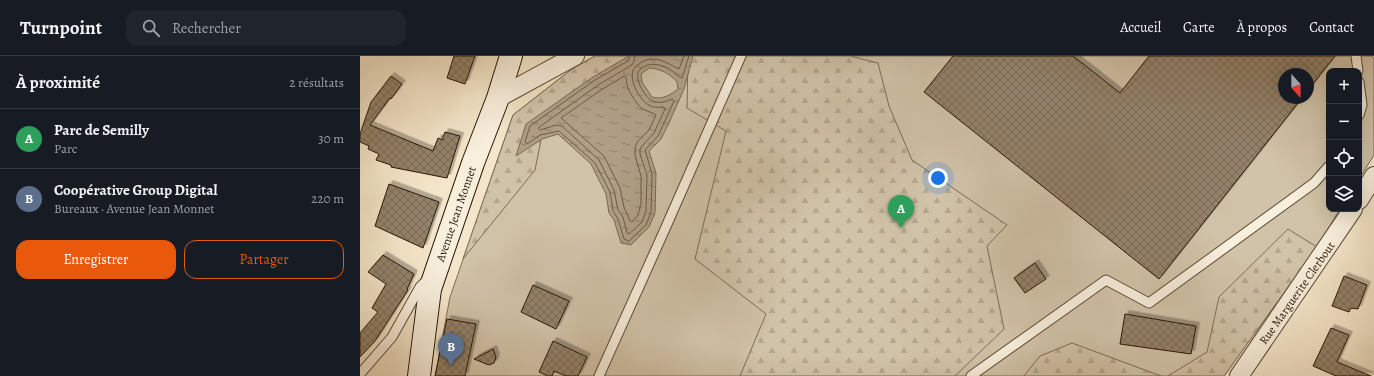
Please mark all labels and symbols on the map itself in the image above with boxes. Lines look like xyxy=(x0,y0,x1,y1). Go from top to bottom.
north arrow xyxy=(1278,68,1314,104)
street label: Avenue Jean Monnet xyxy=(432,164,480,265)
your location xyxy=(928,168,948,188)
pin: A xyxy=(888,195,914,228)
street label: Rue Marguerite Clerbout xyxy=(1255,238,1339,348)
pin: B xyxy=(438,333,464,366)

